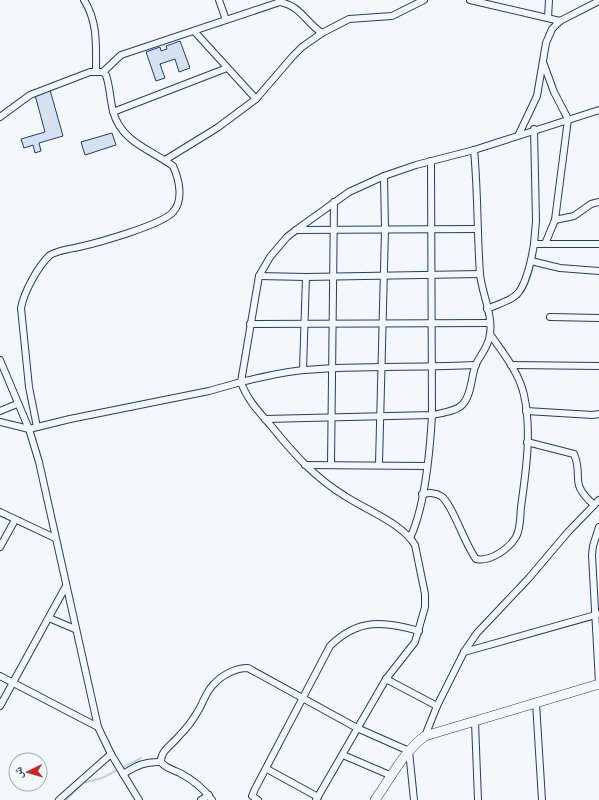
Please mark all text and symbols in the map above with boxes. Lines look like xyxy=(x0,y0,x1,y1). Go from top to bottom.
north arrow xyxy=(8,752,48,792)
text: ش xyxy=(10,766,27,779)

